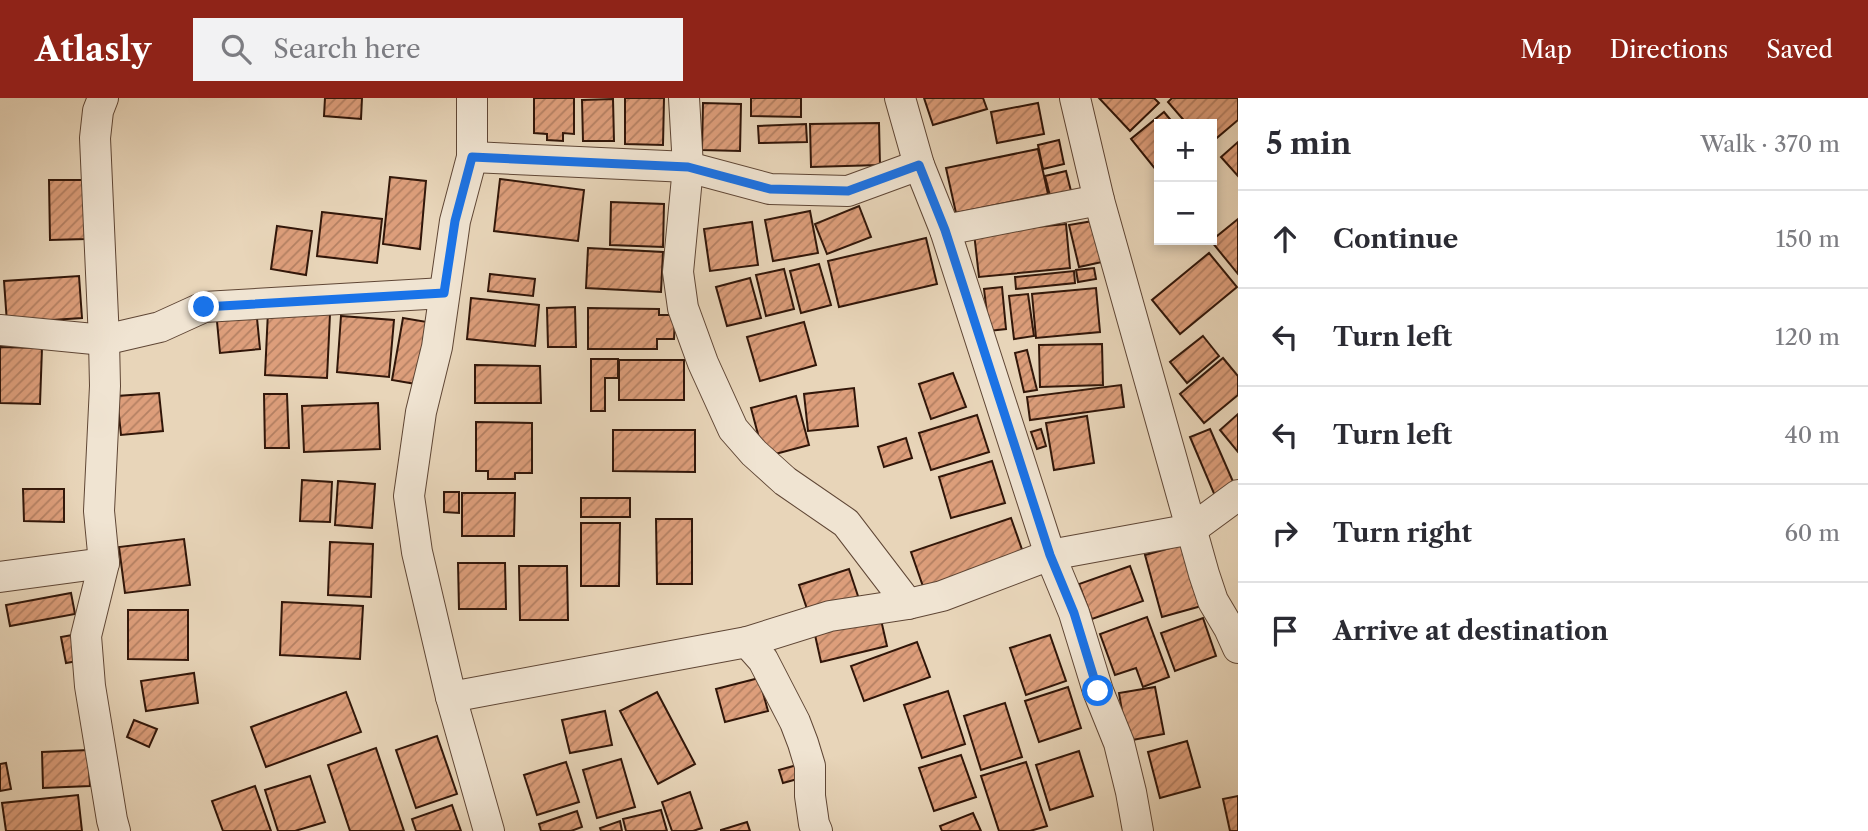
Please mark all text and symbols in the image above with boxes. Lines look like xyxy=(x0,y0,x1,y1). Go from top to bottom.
search box xyxy=(193,18,683,81)
text: Atlasly xyxy=(35,29,151,70)
icon: search xyxy=(217,30,255,68)
text: Search here xyxy=(273,33,420,65)
text: Map xyxy=(1520,35,1572,64)
text: Directions xyxy=(1610,35,1728,64)
text: Saved xyxy=(1766,35,1833,64)
map controls xyxy=(1154,119,1217,245)
button: + xyxy=(1154,119,1217,182)
text: 5 min xyxy=(1266,125,1351,162)
text: Walk · 370 m xyxy=(1700,130,1840,158)
button: − xyxy=(1154,182,1217,245)
icon: ahead xyxy=(1266,220,1304,258)
text: Continue xyxy=(1333,223,1458,255)
text: 150 m xyxy=(1776,225,1840,253)
route end xyxy=(188,291,219,322)
icon: left xyxy=(1266,318,1304,356)
text: Turn left xyxy=(1333,321,1452,353)
text: 120 m xyxy=(1775,323,1840,351)
icon: left xyxy=(1266,416,1304,454)
text: Turn left xyxy=(1333,419,1452,451)
text: 40 m xyxy=(1785,421,1840,449)
icon: right xyxy=(1266,514,1304,552)
text: Turn right xyxy=(1333,517,1472,549)
text: 60 m xyxy=(1784,519,1840,547)
icon: arrive xyxy=(1266,612,1304,650)
text: Arrive at destination xyxy=(1333,615,1608,647)
route start xyxy=(1082,675,1113,706)

